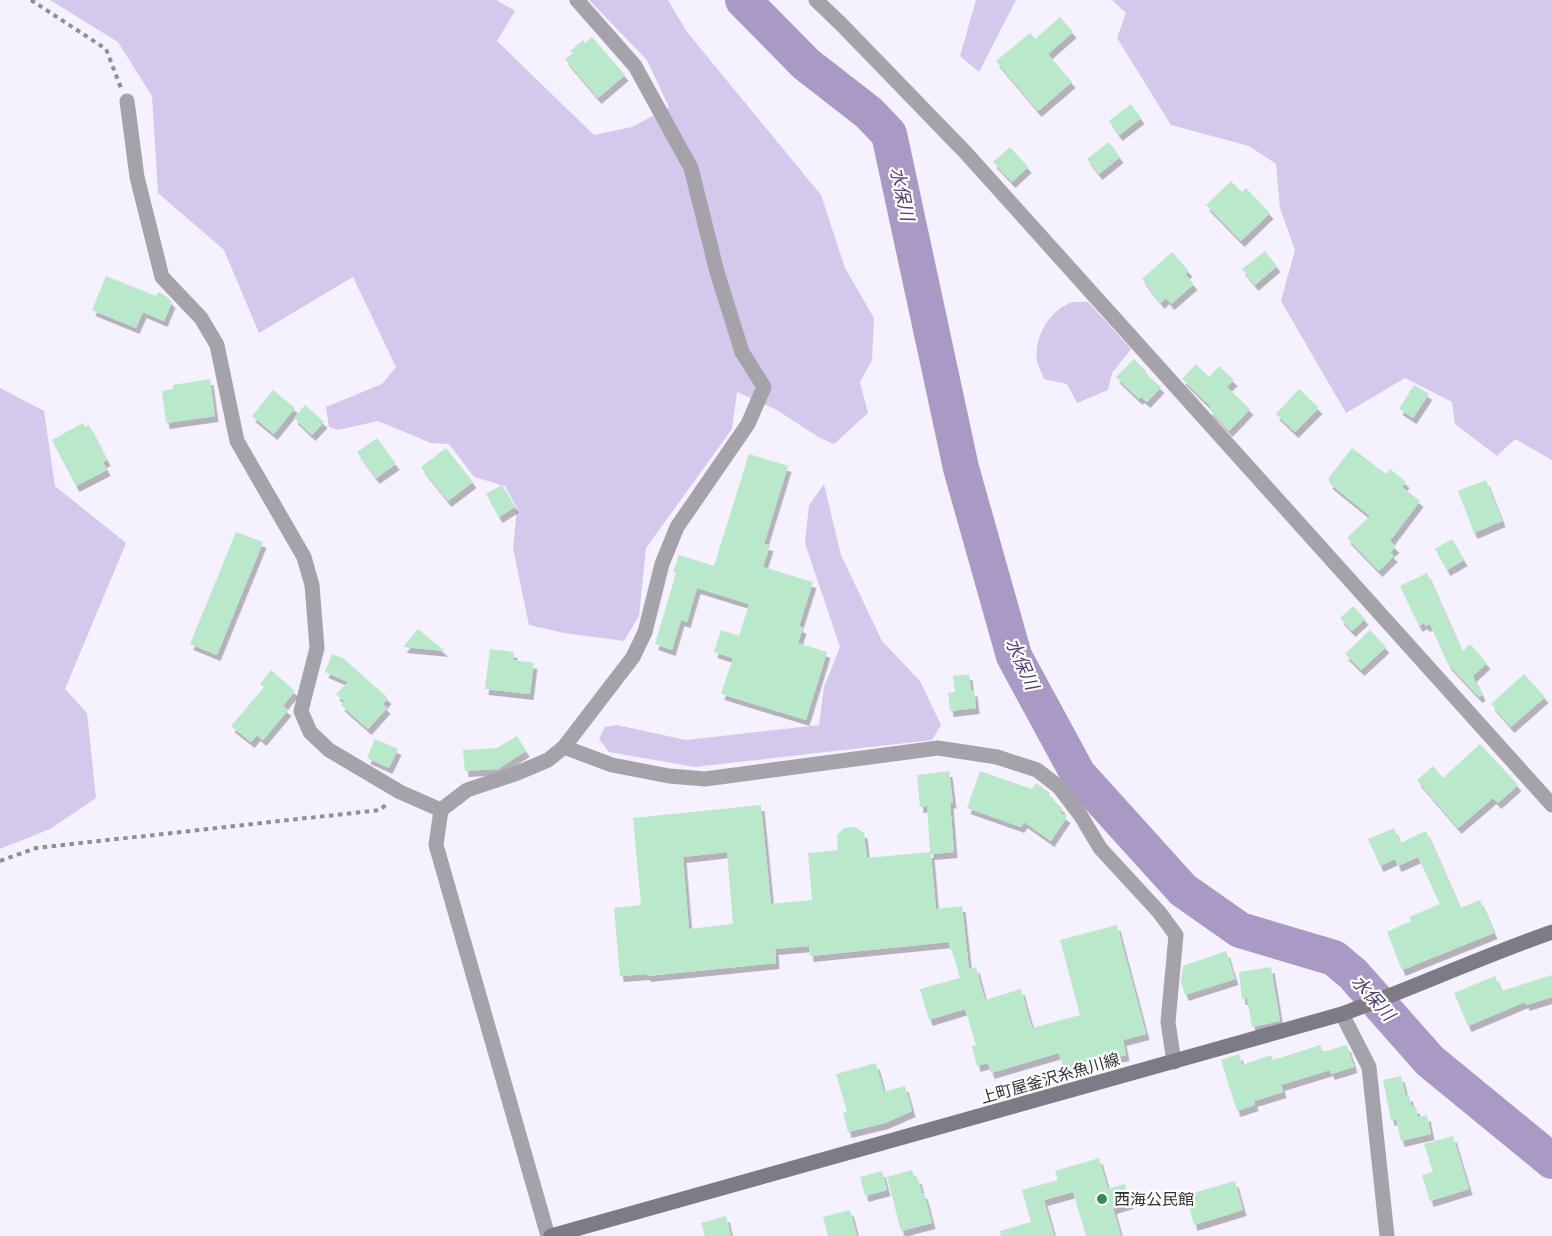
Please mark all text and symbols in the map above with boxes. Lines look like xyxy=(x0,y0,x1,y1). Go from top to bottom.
water label: 水保川 xyxy=(887,165,920,224)
water label: 水保川 xyxy=(1002,634,1045,695)
water label: 水保川 xyxy=(1348,970,1401,1026)
street label: 上町屋釜沢糸魚川線 xyxy=(978,1049,1122,1106)
place label: 西海公民館 xyxy=(1114,1189,1194,1208)
marker: 西海公民館 xyxy=(1095,1192,1109,1206)

